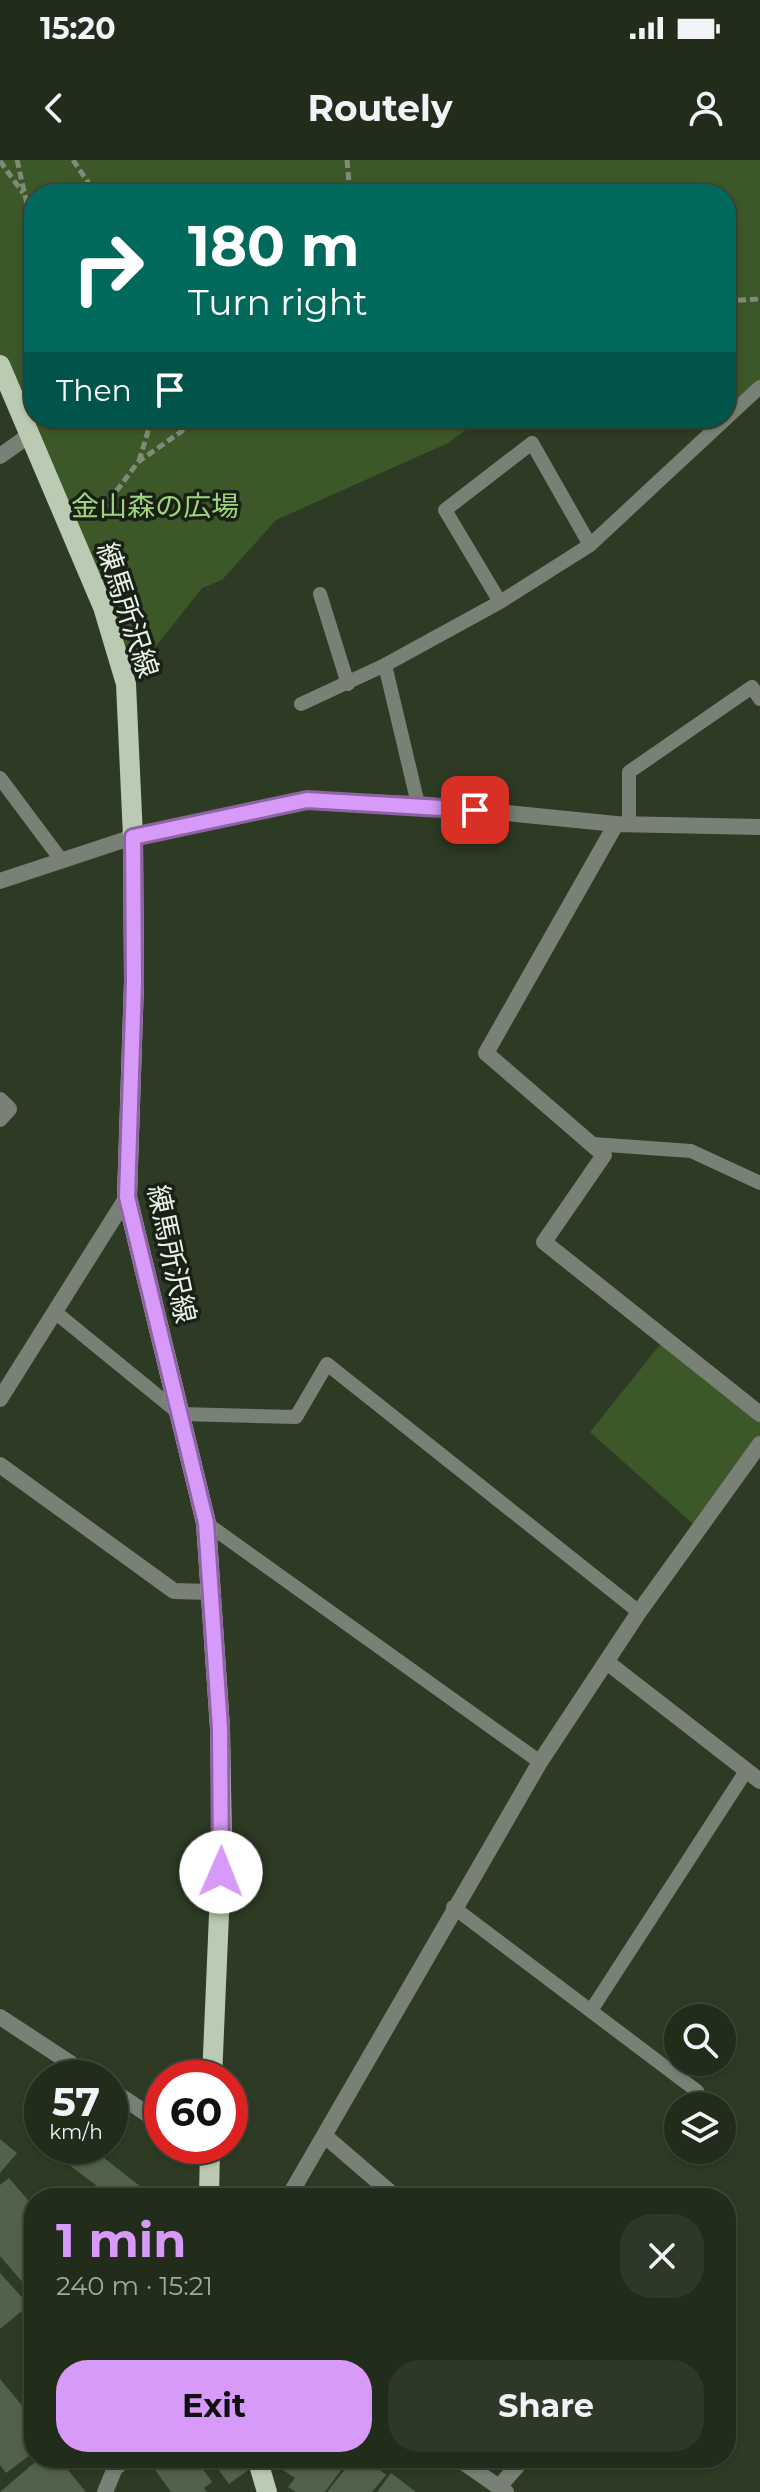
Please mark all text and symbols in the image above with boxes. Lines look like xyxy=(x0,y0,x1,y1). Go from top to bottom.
text: 15:20 xyxy=(40,10,116,47)
icon: back xyxy=(32,86,76,130)
text: Routely xyxy=(308,86,452,130)
icon: person xyxy=(684,86,728,130)
text: 180 m xyxy=(188,212,360,280)
icon: right xyxy=(56,216,160,320)
text: Turn right xyxy=(188,280,368,324)
icon: arrive xyxy=(148,368,192,412)
text: Then xyxy=(56,372,132,409)
park label: 金山森の広場 xyxy=(71,489,239,523)
street label: 練馬所沢線 xyxy=(90,538,166,682)
pin xyxy=(441,776,509,844)
icon: arrive xyxy=(453,788,497,832)
street label: 練馬所沢線 xyxy=(141,1182,203,1326)
position arrow xyxy=(179,1830,263,1914)
map controls xyxy=(664,2004,736,2164)
button: search xyxy=(664,2004,736,2076)
speed limit sign: 60 xyxy=(144,2060,248,2164)
text: 57 xyxy=(52,2077,100,2126)
button: layers xyxy=(664,2092,736,2164)
text: km/h xyxy=(49,2120,103,2144)
text: 1 min xyxy=(56,2211,186,2269)
button: close xyxy=(620,2214,704,2298)
text: 240 m · 15:21 xyxy=(56,2270,213,2302)
button: Exit xyxy=(56,2360,372,2452)
button: Share xyxy=(388,2360,704,2452)

